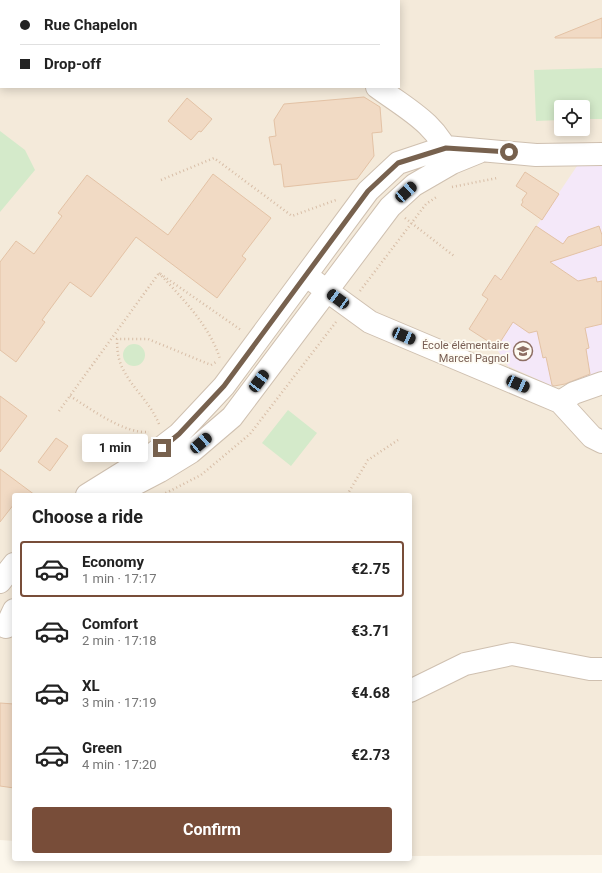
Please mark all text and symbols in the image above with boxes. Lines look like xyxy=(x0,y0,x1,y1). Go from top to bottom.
text: Rue Chapelon xyxy=(44,16,137,34)
text: Drop-off xyxy=(44,55,101,73)
map controls xyxy=(554,100,590,136)
button: locate xyxy=(554,100,590,136)
route start xyxy=(500,143,518,161)
car xyxy=(393,180,419,204)
car xyxy=(325,287,351,311)
car xyxy=(391,326,417,346)
place label: École élémentaire Marcel Pagnol xyxy=(422,339,509,365)
school or university icon: École élémentaire Marcel Pagnol xyxy=(512,340,534,362)
car xyxy=(247,368,271,394)
car xyxy=(505,374,531,394)
car xyxy=(188,431,214,455)
callout: 1 min xyxy=(82,434,148,462)
route end xyxy=(153,439,171,457)
text: 1 min xyxy=(99,440,131,455)
text: Choose a ride xyxy=(32,506,143,527)
icon: car xyxy=(34,551,70,587)
text: Economy xyxy=(82,553,144,571)
text: €2.75 xyxy=(351,560,390,578)
text: 1 min · 17:17 xyxy=(82,571,157,586)
icon: car xyxy=(34,613,70,649)
text: Comfort xyxy=(82,615,138,633)
text: €3.71 xyxy=(351,622,390,640)
text: 2 min · 17:18 xyxy=(82,633,157,648)
icon: car xyxy=(34,675,70,711)
text: XL xyxy=(82,677,100,695)
text: €4.68 xyxy=(351,684,390,702)
text: 3 min · 17:19 xyxy=(82,695,157,710)
icon: car xyxy=(34,737,70,773)
text: Green xyxy=(82,739,122,757)
text: €2.73 xyxy=(351,746,390,764)
text: 4 min · 17:20 xyxy=(82,757,157,772)
button: Confirm xyxy=(32,807,392,853)

